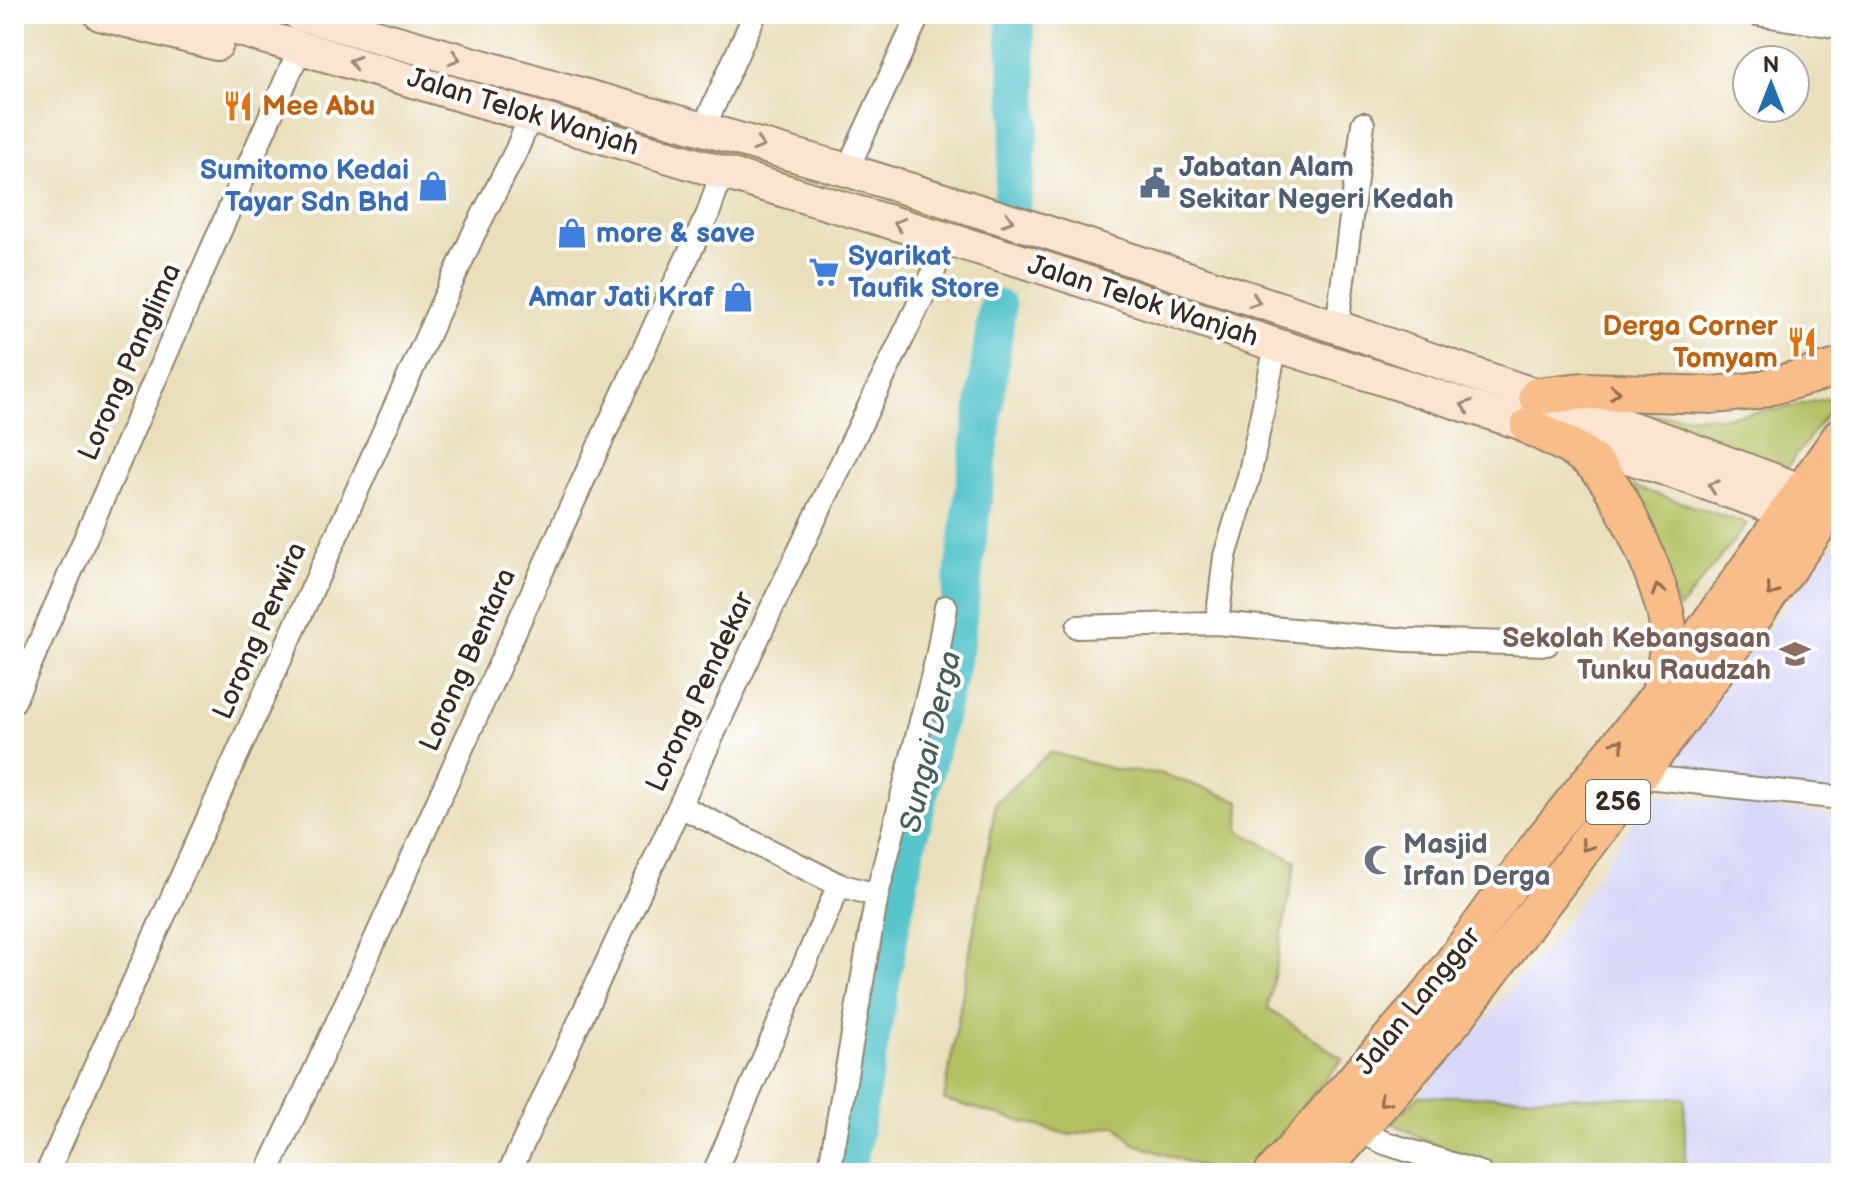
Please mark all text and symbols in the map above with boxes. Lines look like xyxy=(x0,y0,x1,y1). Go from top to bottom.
north arrow xyxy=(1731,44,1811,124)
one-way arrow xyxy=(447,49,461,66)
text: N xyxy=(1763,52,1779,79)
one-way arrow xyxy=(348,55,362,71)
street label: Jalan Telok Wanjah xyxy=(403,61,643,163)
restaurant icon: Mee Abu xyxy=(221,89,255,123)
place label: Mee Abu xyxy=(262,90,375,123)
one-way arrow xyxy=(751,136,765,152)
place label: Jabatan Alam Sekitar Negeri Kedah xyxy=(1179,151,1454,216)
place label: Sumitomo Kedai Tayar Sdn Bhd xyxy=(200,154,409,219)
public building icon: Jabatan Alam Sekitar Negeri Kedah xyxy=(1138,166,1172,200)
shop icon: Sumitomo Kedai Tayar Sdn Bhd xyxy=(416,169,450,203)
one-way arrow xyxy=(1000,211,1014,227)
shop icon: more & save xyxy=(555,216,589,250)
place label: more & save xyxy=(596,217,755,250)
one-way arrow xyxy=(892,217,906,233)
place label: Syarikat Taufik Store xyxy=(848,240,999,305)
street label: Jalan Telok Wanjah xyxy=(1024,248,1262,354)
supermarket icon: Syarikat Taufik Store xyxy=(807,255,841,289)
street label: Lorong Panglima xyxy=(72,258,188,466)
shop icon: Amar Jati Kraf xyxy=(721,280,755,314)
place label: Amar Jati Kraf xyxy=(528,281,715,314)
one-way arrow xyxy=(1247,291,1261,307)
place label: Derga Corner Tomyam xyxy=(1602,310,1779,375)
restaurant icon: Derga Corner Tomyam xyxy=(1785,325,1819,359)
one-way arrow xyxy=(1609,384,1622,401)
one-way arrow xyxy=(1460,399,1473,415)
one-way arrow xyxy=(1707,480,1721,496)
street label: Lorong Perwira xyxy=(206,537,314,725)
street label: Lorong Bentara xyxy=(413,563,523,757)
one-way arrow xyxy=(1767,582,1782,596)
one-way arrow xyxy=(1651,584,1667,597)
street label: Lorong Pendekar xyxy=(639,586,761,797)
place label: Sekolah Kebangsaan Tunku Raudzah xyxy=(1502,622,1771,687)
school or university icon: Sekolah Kebangsaan Tunku Raudzah xyxy=(1778,637,1812,671)
water label: Sungai Derga xyxy=(893,648,969,836)
one-way arrow xyxy=(1610,738,1624,753)
road number: 256 xyxy=(1586,780,1650,824)
place label: Masjid Irfan Derga xyxy=(1403,828,1551,893)
one-way arrow xyxy=(1581,837,1595,851)
mosque icon: Masjid Irfan Derga xyxy=(1362,843,1396,877)
street label: Jalan Langgar xyxy=(1348,920,1488,1081)
one-way arrow xyxy=(1379,1092,1394,1107)

